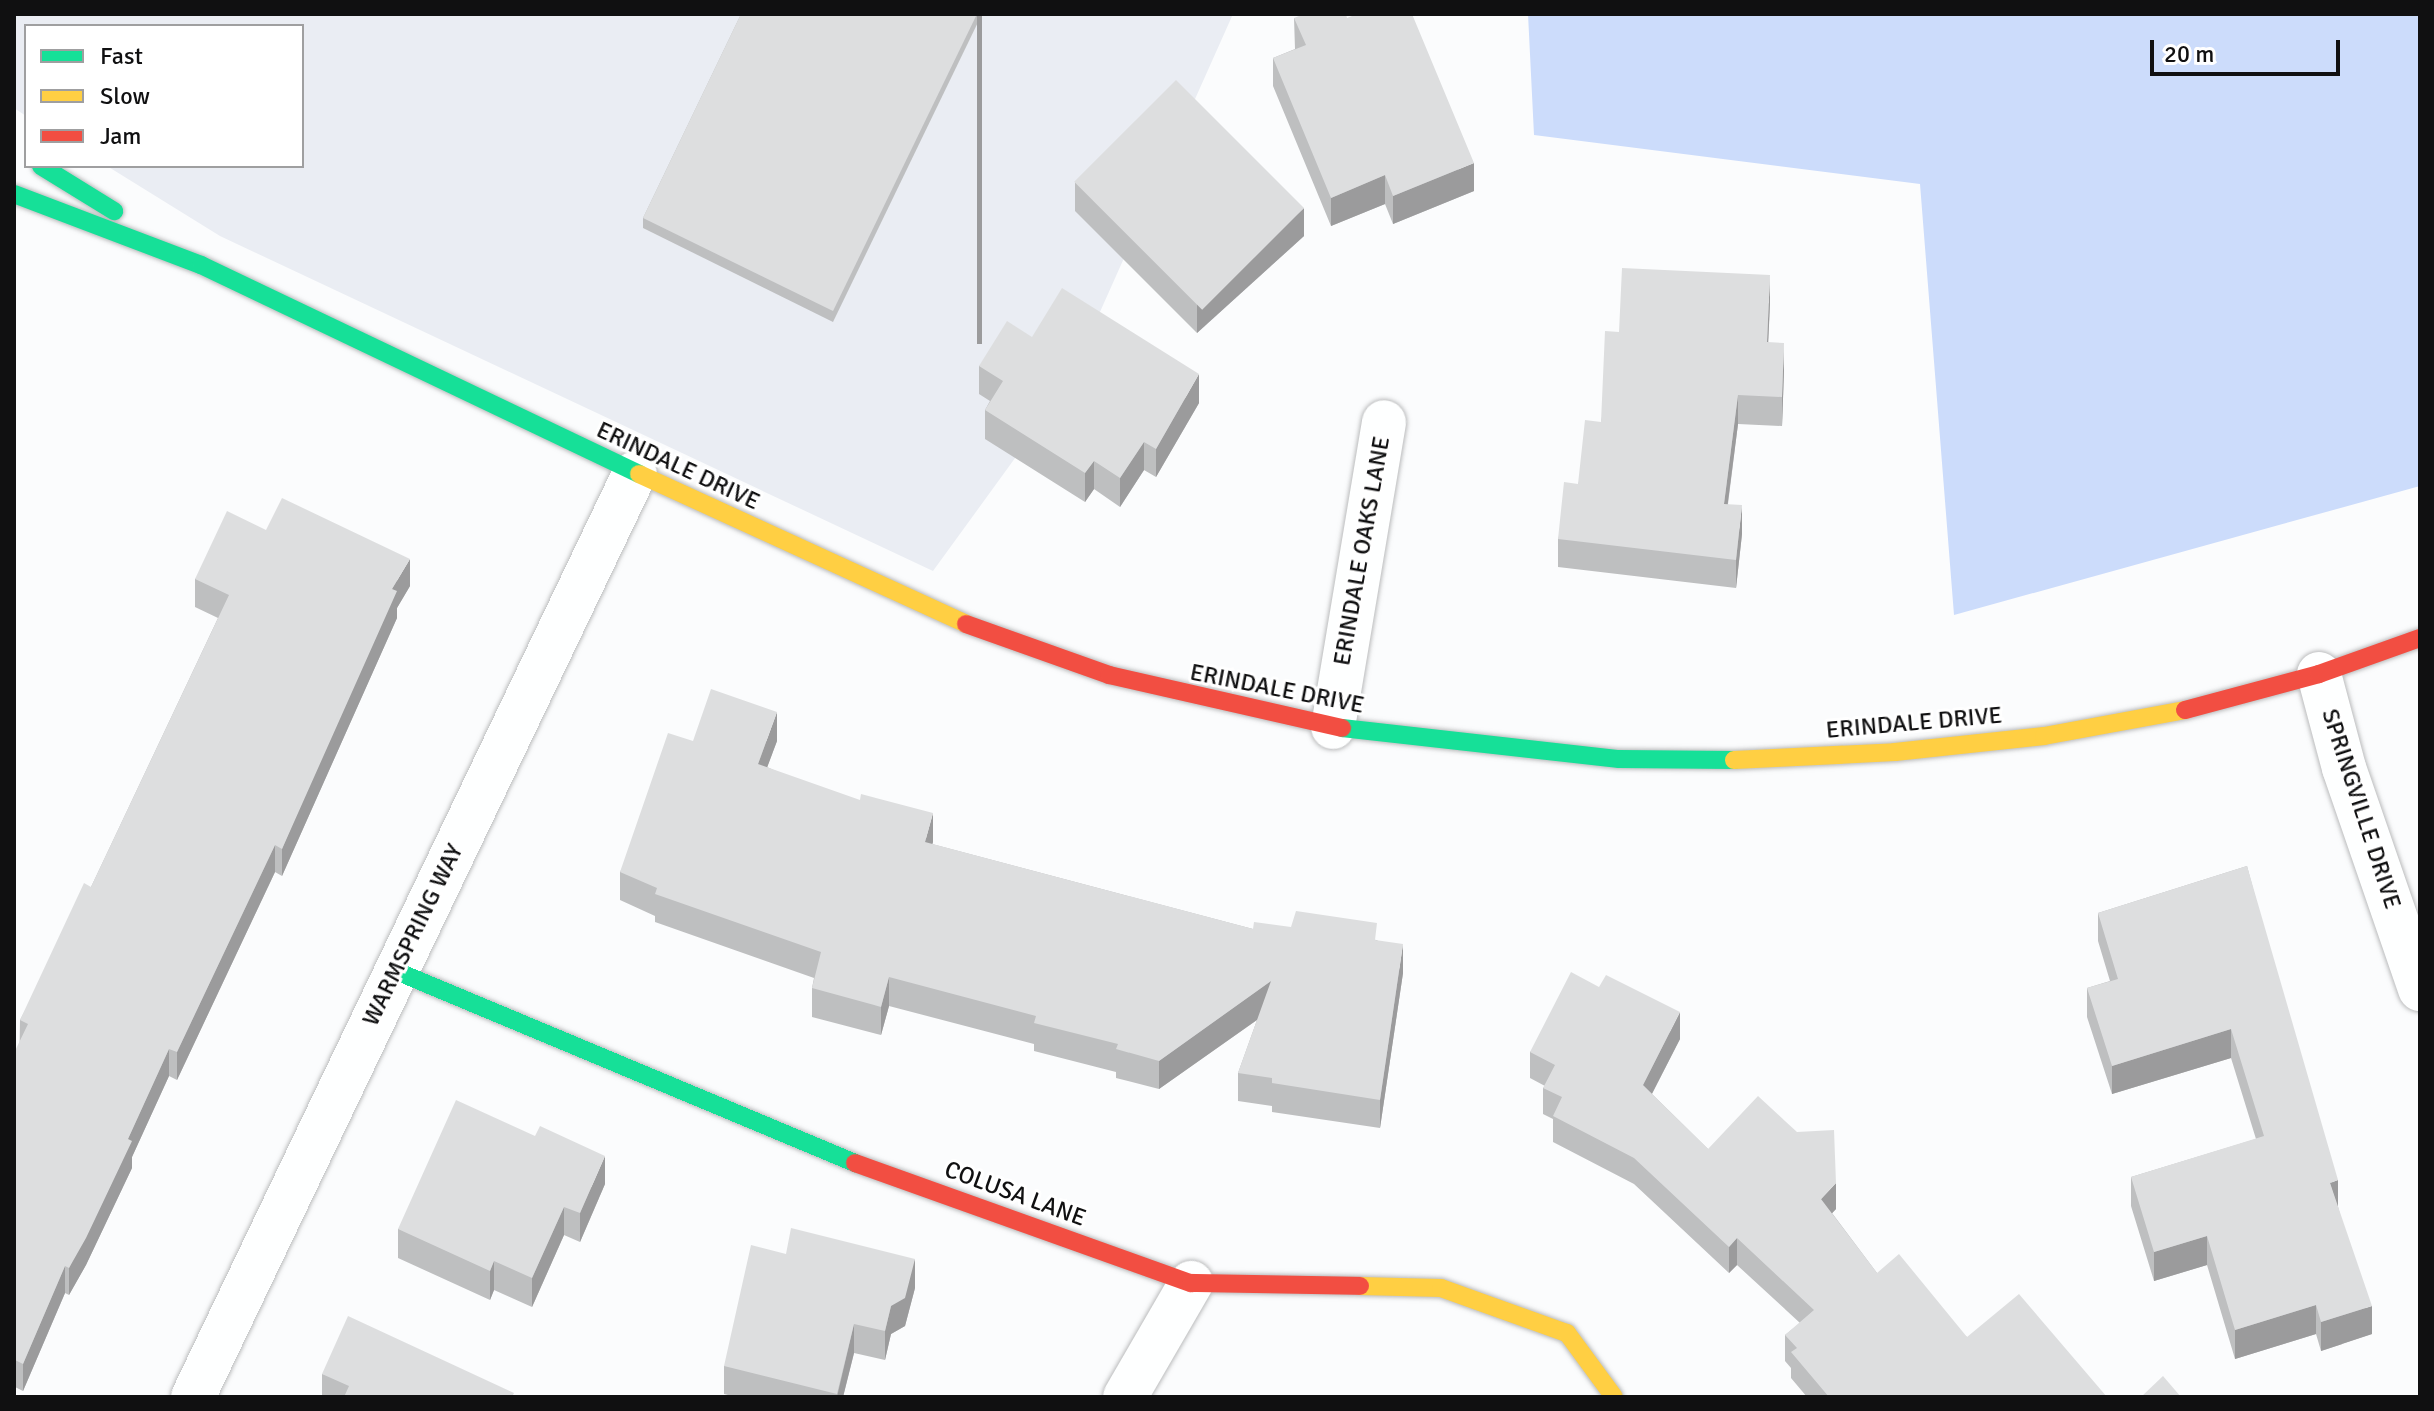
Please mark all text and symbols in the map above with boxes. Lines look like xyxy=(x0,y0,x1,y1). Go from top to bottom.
legend xyxy=(24,24,304,168)
scale bar xyxy=(2154,24,2344,74)
text: 20 m xyxy=(2164,39,2214,69)
text: Fast xyxy=(100,41,143,71)
text: Slow xyxy=(100,81,150,111)
text: Jam xyxy=(100,121,141,151)
street label: ERINDALE DRIVE xyxy=(592,416,764,516)
street label: ERINDALE OAKS LANE xyxy=(1328,434,1396,668)
street label: ERINDALE DRIVE xyxy=(1187,658,1367,720)
street label: ERINDALE DRIVE xyxy=(1825,701,2003,745)
street label: SPRINGVILLE DRIVE xyxy=(2315,705,2407,913)
street label: WARMSPRING WAY xyxy=(356,839,470,1031)
street label: COLUSA LANE xyxy=(940,1155,1090,1233)

